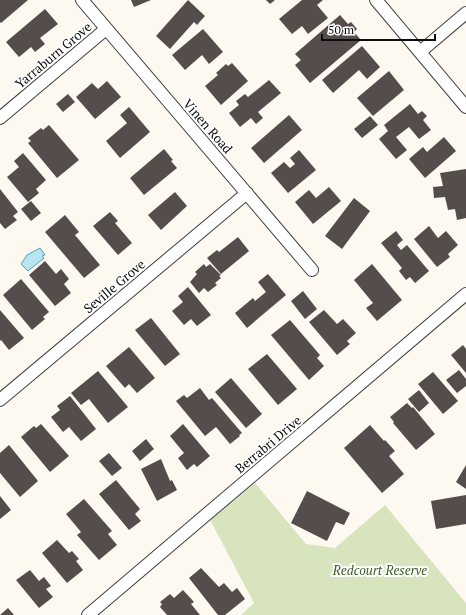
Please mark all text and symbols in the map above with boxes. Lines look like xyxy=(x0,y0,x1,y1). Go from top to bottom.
scale bar xyxy=(322,16,435,42)
street label: Yarraburn Grove xyxy=(11,18,95,92)
text: 50 m xyxy=(328,22,355,37)
street label: Vinen Road xyxy=(179,95,237,157)
street label: Seville Grove xyxy=(79,255,149,317)
street label: Berrabri Drive xyxy=(231,411,305,477)
park label: Redcourt Reserve xyxy=(332,561,427,579)

